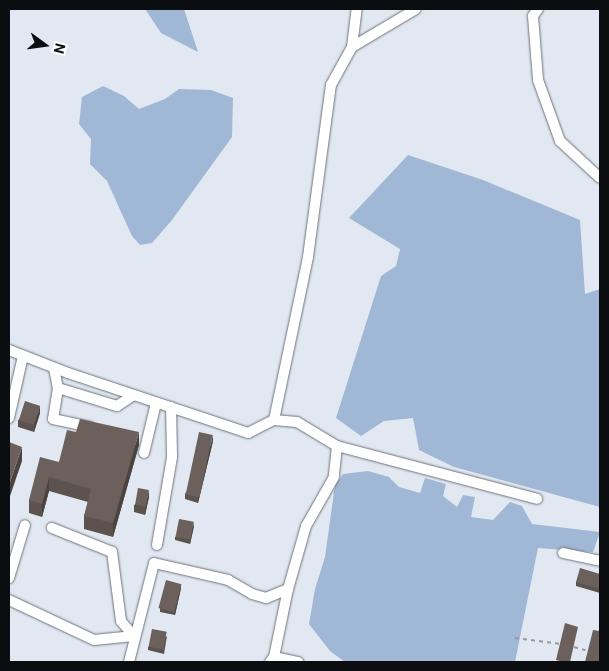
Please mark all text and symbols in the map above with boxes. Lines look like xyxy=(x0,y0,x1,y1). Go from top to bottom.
north arrow xyxy=(20,20,70,70)
text: N xyxy=(51,42,69,55)

